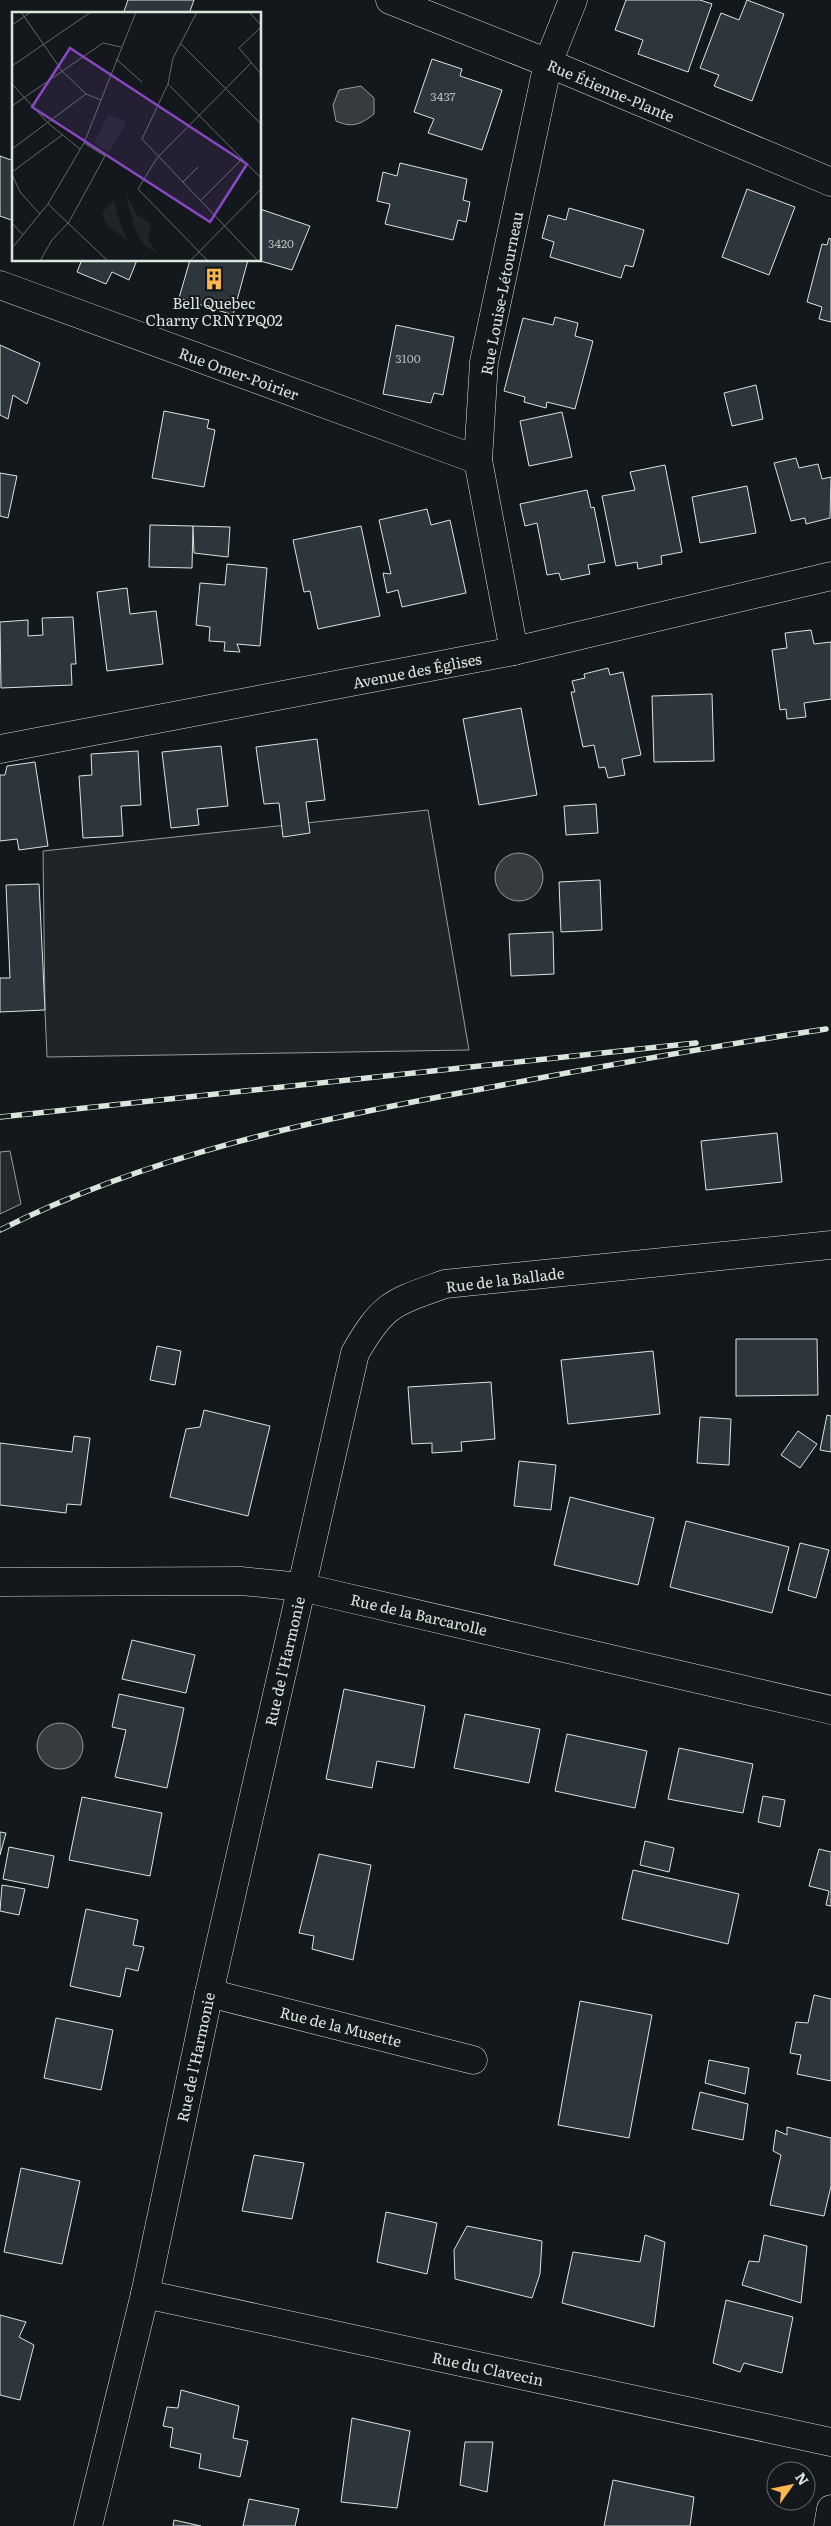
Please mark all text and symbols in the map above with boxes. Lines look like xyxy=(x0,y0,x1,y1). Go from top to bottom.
inset map xyxy=(12,12,261,261)
street label: Rue Étienne-Plante xyxy=(544,53,678,127)
house number: 3437 xyxy=(430,87,456,105)
street label: Rue Louise-Létourneau xyxy=(474,209,528,377)
house number: 3420 xyxy=(268,234,294,252)
building icon: Bell Quebec Charny CRNYPQ02 xyxy=(201,266,227,292)
place label: Bell Quebec Charny CRNYPQ02 xyxy=(145,291,283,331)
street label: Rue Omer-Poirier xyxy=(176,341,302,405)
house number: 3100 xyxy=(395,349,421,367)
street label: Avenue des Églises xyxy=(351,646,484,694)
street label: Rue de la Ballade xyxy=(444,1260,566,1298)
street label: Rue de la Barcarolle xyxy=(348,1587,490,1641)
street label: Rue de l'Harmonie xyxy=(258,1594,310,1728)
street label: Rue de l'Harmonie xyxy=(170,1990,220,2124)
street label: Rue de la Musette xyxy=(278,2000,404,2052)
street label: Rue du Clavecin xyxy=(430,2345,546,2391)
north arrow xyxy=(766,2461,816,2511)
text: N xyxy=(791,2468,814,2489)

